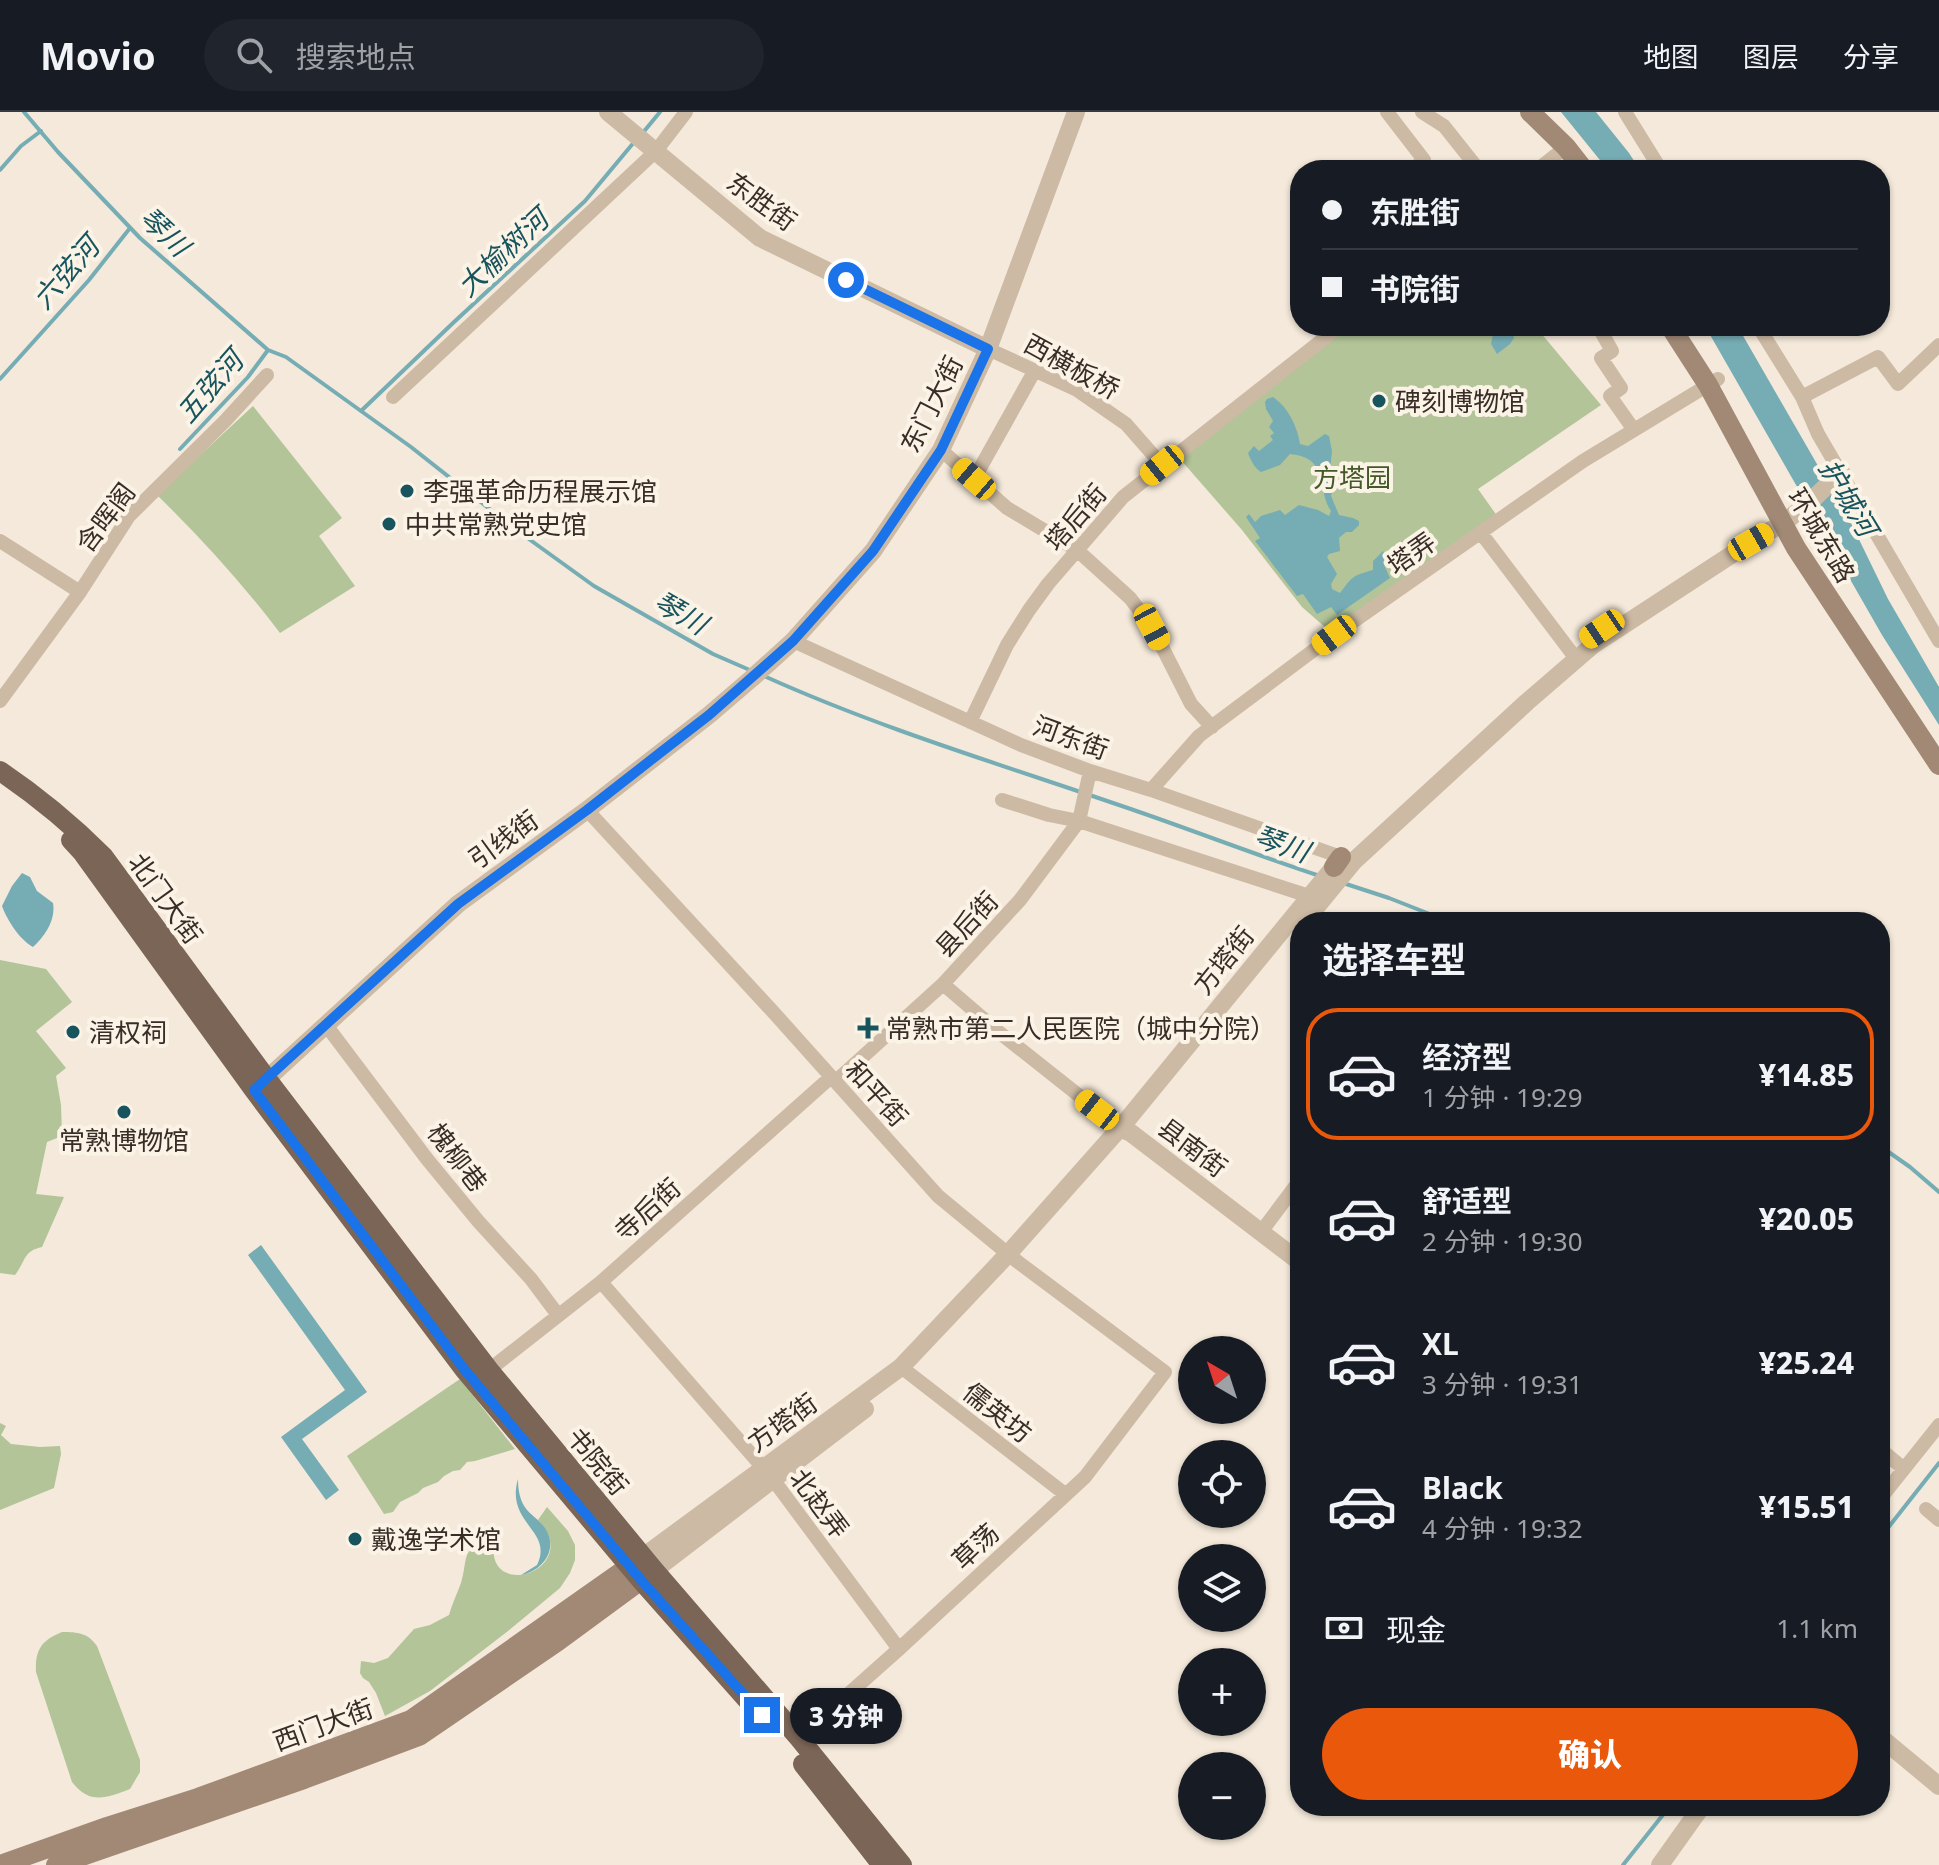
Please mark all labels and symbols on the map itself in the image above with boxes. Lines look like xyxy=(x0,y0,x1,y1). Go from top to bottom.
street label: 东胜街 xyxy=(720,164,804,238)
water label: 大榆树河 xyxy=(448,197,560,304)
water label: 琴川 xyxy=(132,198,201,266)
water label: 六弦河 xyxy=(23,224,110,316)
route start xyxy=(828,262,864,298)
street label: 西横板桥 xyxy=(1018,325,1126,407)
water label: 五弦河 xyxy=(167,338,254,430)
street label: 东门大街 xyxy=(891,349,971,459)
place label: 碑刻博物馆 xyxy=(1395,383,1525,419)
marker: 碑刻博物馆 xyxy=(1370,392,1388,410)
car xyxy=(1136,441,1188,489)
water label: 护城河 xyxy=(1811,451,1889,547)
car xyxy=(948,454,1000,504)
park label: 方塔园 xyxy=(1313,459,1391,495)
place label: 李强革命历程展示馆 xyxy=(423,473,657,509)
street label: 含晖阁 xyxy=(67,475,143,559)
street label: 塔后街 xyxy=(1036,476,1114,558)
street label: 环城东路 xyxy=(1780,481,1864,589)
marker: 李强革命历程展示馆 xyxy=(398,482,416,500)
place label: 中共常熟党史馆 xyxy=(405,506,587,542)
marker: 中共常熟党史馆 xyxy=(380,515,398,533)
car xyxy=(1724,520,1778,564)
street label: 塔弄 xyxy=(1379,523,1443,583)
water label: 琴川 xyxy=(647,582,717,644)
car xyxy=(1130,600,1174,654)
car xyxy=(1575,606,1629,652)
car xyxy=(1308,611,1360,659)
street label: 河东街 xyxy=(1028,707,1114,767)
street label: 引线街 xyxy=(461,802,545,876)
water label: 琴川 xyxy=(1249,816,1317,871)
street label: 北门大街 xyxy=(121,845,211,951)
street label: 县后街 xyxy=(926,883,1006,965)
street label: 方塔街 xyxy=(1184,918,1262,1002)
place label: 常熟市第二人民医院（城中分院） xyxy=(886,1010,1276,1046)
place label: 清权祠 xyxy=(89,1014,167,1050)
marker: 常熟市第二人民医院（城中分院） xyxy=(857,1017,879,1039)
marker: 清权祠 xyxy=(64,1023,82,1041)
street label: 和平街 xyxy=(838,1052,916,1134)
car xyxy=(1071,1086,1123,1134)
marker: 常熟博物馆 xyxy=(115,1103,133,1121)
street label: 县南街 xyxy=(1151,1109,1235,1185)
street label: 槐柳巷 xyxy=(420,1115,496,1199)
place label: 常熟博物馆 xyxy=(59,1122,189,1158)
street label: 寺后街 xyxy=(606,1170,688,1248)
north arrow xyxy=(1178,1336,1266,1424)
street label: 儒英坊 xyxy=(956,1374,1040,1450)
street label: 方塔街 xyxy=(740,1385,824,1459)
street label: 书院街 xyxy=(559,1420,637,1502)
street label: 北赵弄 xyxy=(782,1461,858,1545)
street label: 草荡 xyxy=(944,1515,1006,1577)
place label: 戴逸学术馆 xyxy=(371,1521,501,1557)
marker: 戴逸学术馆 xyxy=(346,1530,364,1548)
callout: 3 分钟 xyxy=(790,1687,902,1743)
street label: 西门大街 xyxy=(268,1689,378,1759)
route end xyxy=(744,1697,780,1733)

